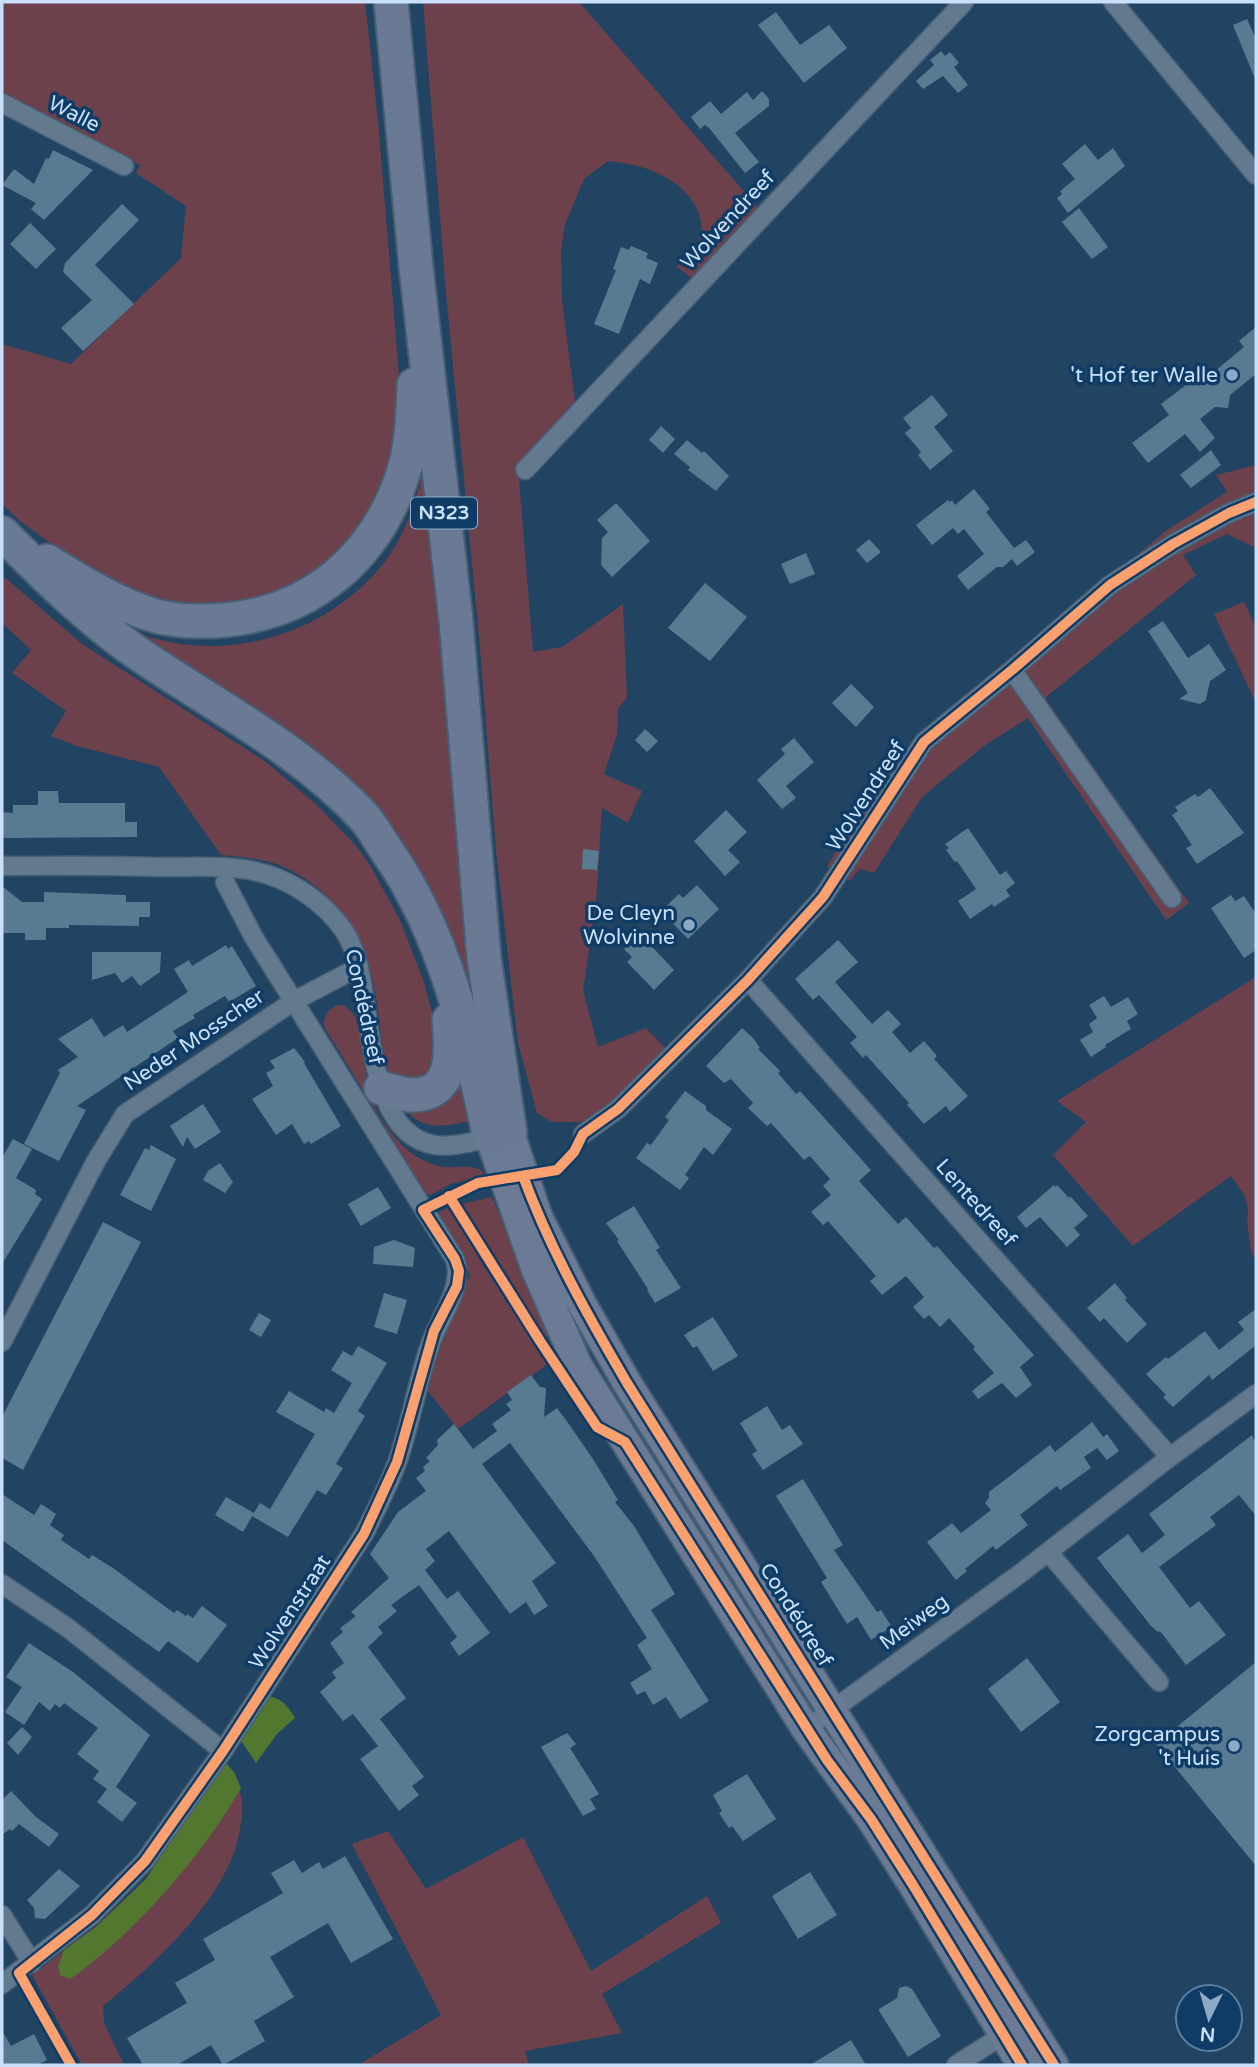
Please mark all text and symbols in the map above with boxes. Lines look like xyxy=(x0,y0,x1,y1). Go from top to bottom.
street label: Walle xyxy=(44,90,104,138)
street label: Wolvendreef xyxy=(676,165,780,275)
place label: 't Hof ter Walle xyxy=(1070,363,1218,388)
marker: 't Hof ter Walle xyxy=(1224,367,1240,383)
road number: N323 xyxy=(411,498,477,528)
street label: Wolvendreef xyxy=(821,736,911,856)
place label: De Cleyn Wolvinne xyxy=(583,901,675,950)
marker: De Cleyn Wolvinne xyxy=(681,917,697,933)
street label: Condédreef xyxy=(340,947,388,1067)
street label: Neder Mosscher xyxy=(119,984,269,1096)
street label: Lentedreef xyxy=(930,1154,1022,1252)
street label: Wolvenstraat xyxy=(244,1550,336,1674)
street label: Condédreef xyxy=(754,1558,838,1672)
street label: Meiweg xyxy=(875,1589,953,1655)
place label: Zorgcampus 't Huis xyxy=(1094,1722,1220,1771)
marker: Zorgcampus 't Huis xyxy=(1226,1738,1242,1754)
north arrow xyxy=(1174,1983,1244,2053)
text: N xyxy=(1199,2022,1216,2046)

